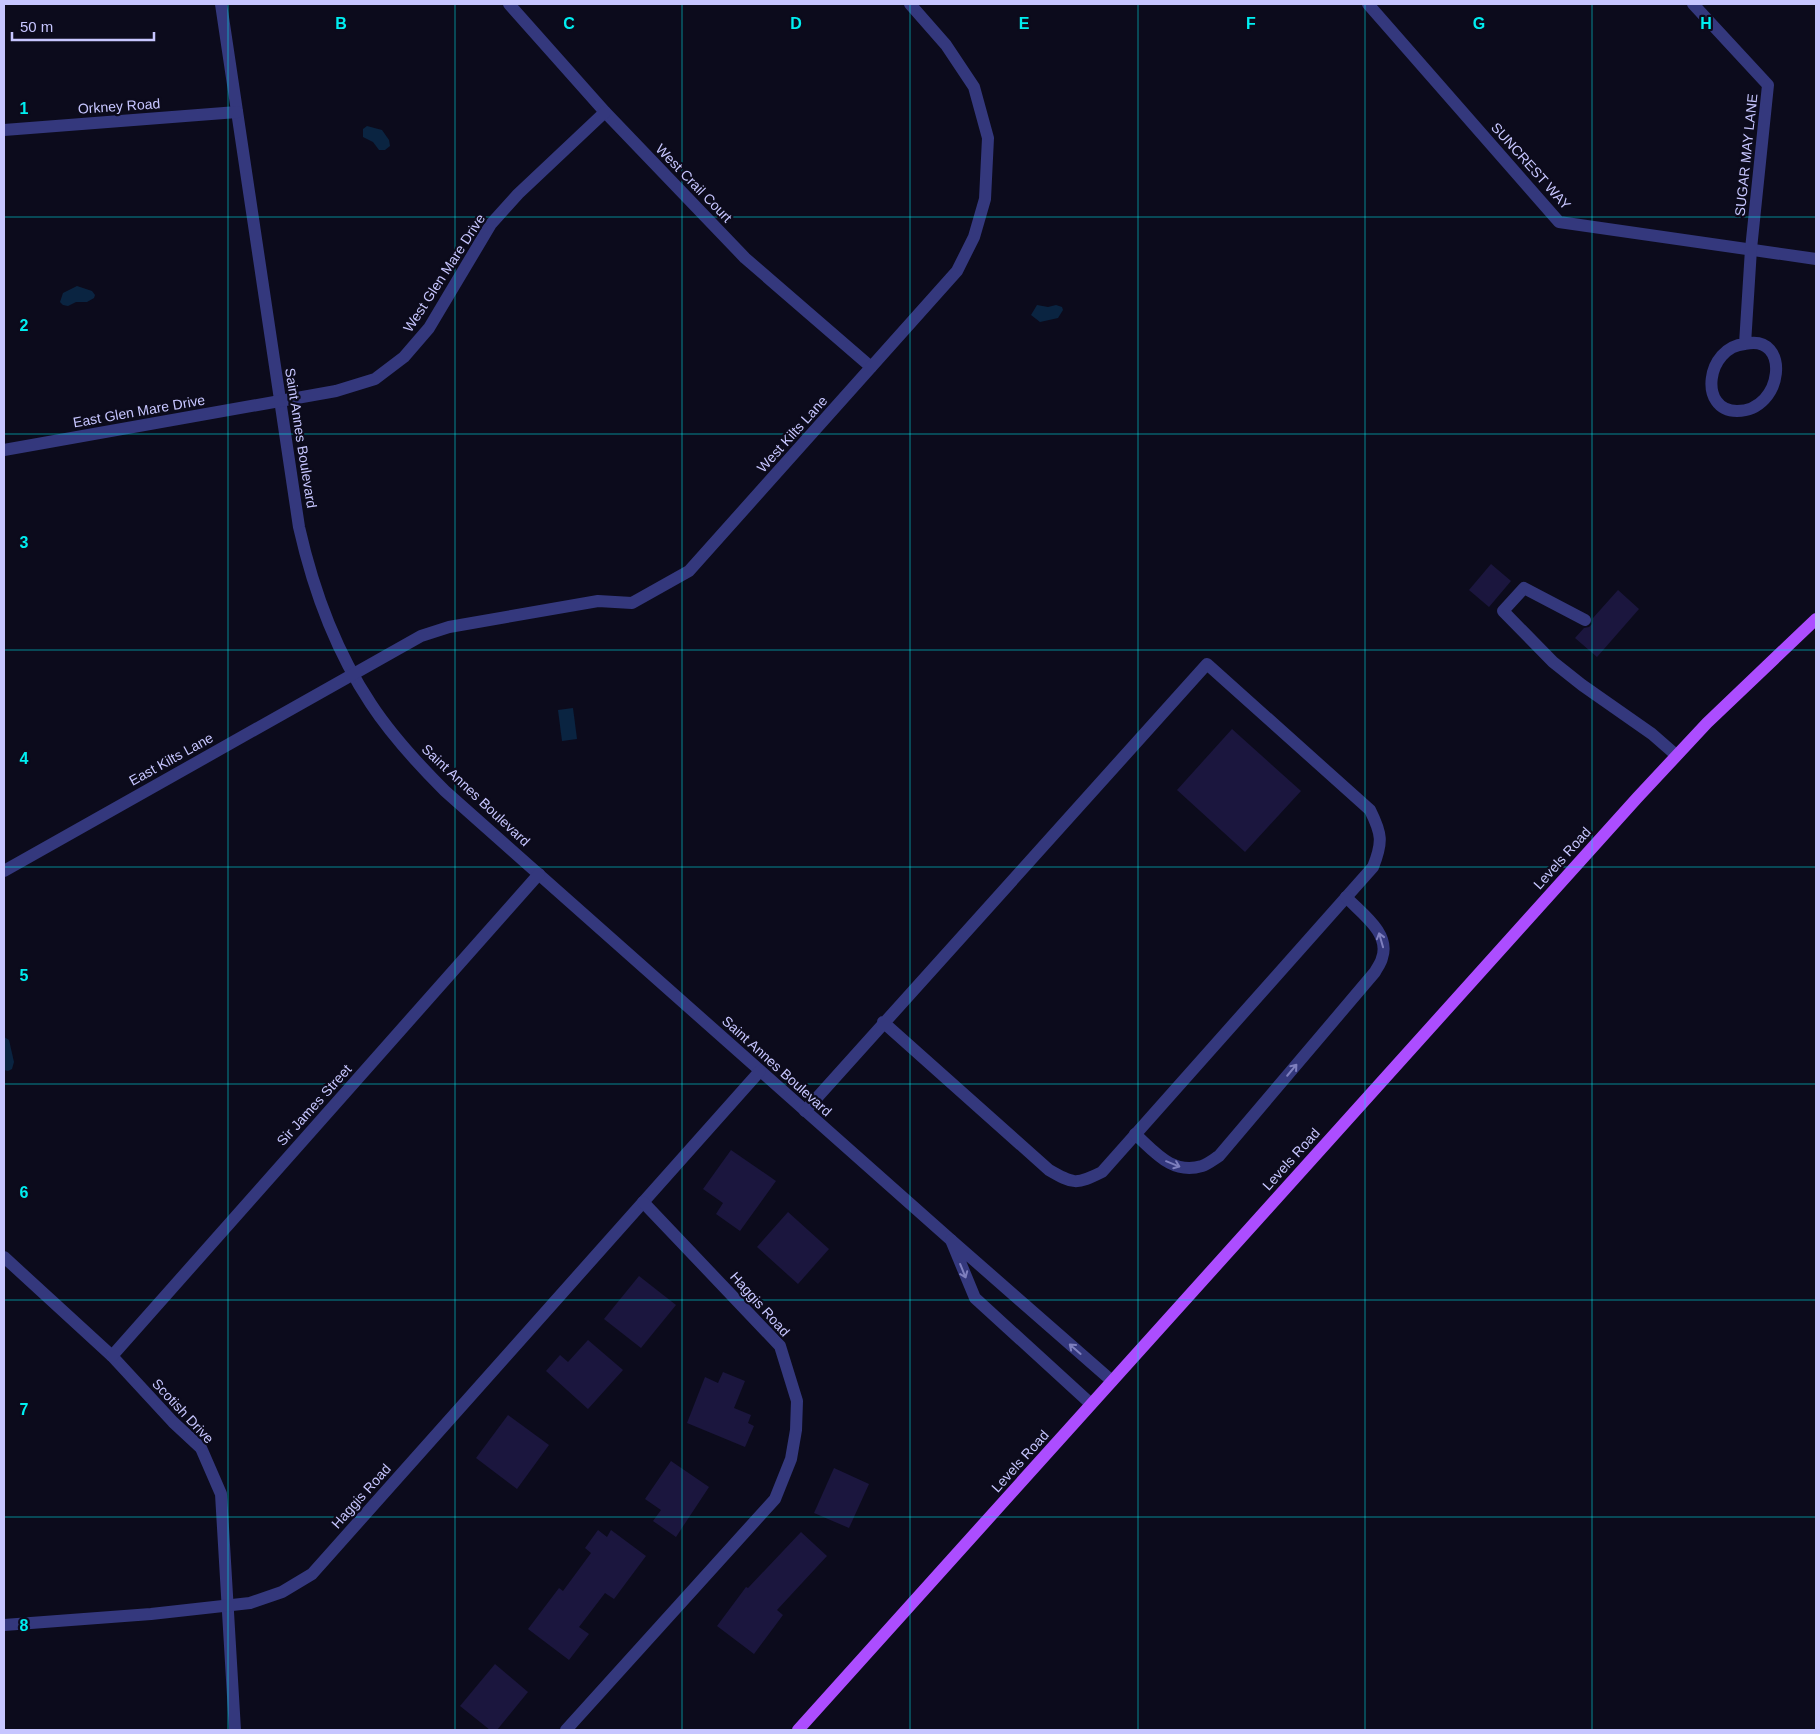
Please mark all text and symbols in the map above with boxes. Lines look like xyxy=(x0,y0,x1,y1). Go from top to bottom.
scale bar xyxy=(12,10,155,42)
text: B xyxy=(335,15,347,32)
text: C xyxy=(563,15,575,32)
text: D xyxy=(790,15,802,32)
text: E xyxy=(1019,15,1030,32)
text: F xyxy=(1246,15,1256,32)
text: G xyxy=(1473,15,1485,32)
text: H xyxy=(1700,15,1712,32)
text: 50 m xyxy=(20,18,53,35)
street label: SUGAR MAY LANE xyxy=(1732,93,1760,217)
street label: Orkney Road xyxy=(77,95,161,117)
text: 1 xyxy=(20,100,29,117)
street label: SUNCREST WAY xyxy=(1488,119,1575,213)
street label: West Crail Court xyxy=(653,141,735,225)
street label: West Glen Mare Drive xyxy=(400,211,488,335)
text: 2 xyxy=(20,317,29,334)
street label: Saint Annes Boulevard xyxy=(282,367,320,509)
street label: East Glen Mare Drive xyxy=(72,391,206,430)
street label: West Kilts Lane xyxy=(754,392,831,475)
text: 3 xyxy=(20,534,29,551)
street label: East Kilts Lane xyxy=(126,729,216,789)
street label: Saint Annes Boulevard xyxy=(419,741,533,849)
text: 4 xyxy=(20,750,29,767)
street label: Levels Road xyxy=(1530,824,1594,892)
one-way arrow xyxy=(1376,932,1385,948)
text: 5 xyxy=(20,967,29,984)
street label: Saint Annes Boulevard xyxy=(719,1013,835,1119)
street label: Sir James Street xyxy=(273,1061,355,1149)
one-way arrow xyxy=(1286,1064,1297,1077)
street label: Levels Road xyxy=(1259,1125,1323,1193)
one-way arrow xyxy=(1165,1160,1180,1170)
text: 6 xyxy=(20,1184,29,1201)
one-way arrow xyxy=(959,1263,969,1278)
street label: Haggis Road xyxy=(727,1269,793,1339)
one-way arrow xyxy=(1069,1343,1082,1354)
street label: Scotish Drive xyxy=(149,1375,217,1447)
text: 7 xyxy=(20,1401,29,1418)
street label: Levels Road xyxy=(988,1427,1052,1495)
street label: Haggis Road xyxy=(328,1461,394,1531)
text: 8 xyxy=(20,1617,29,1634)

